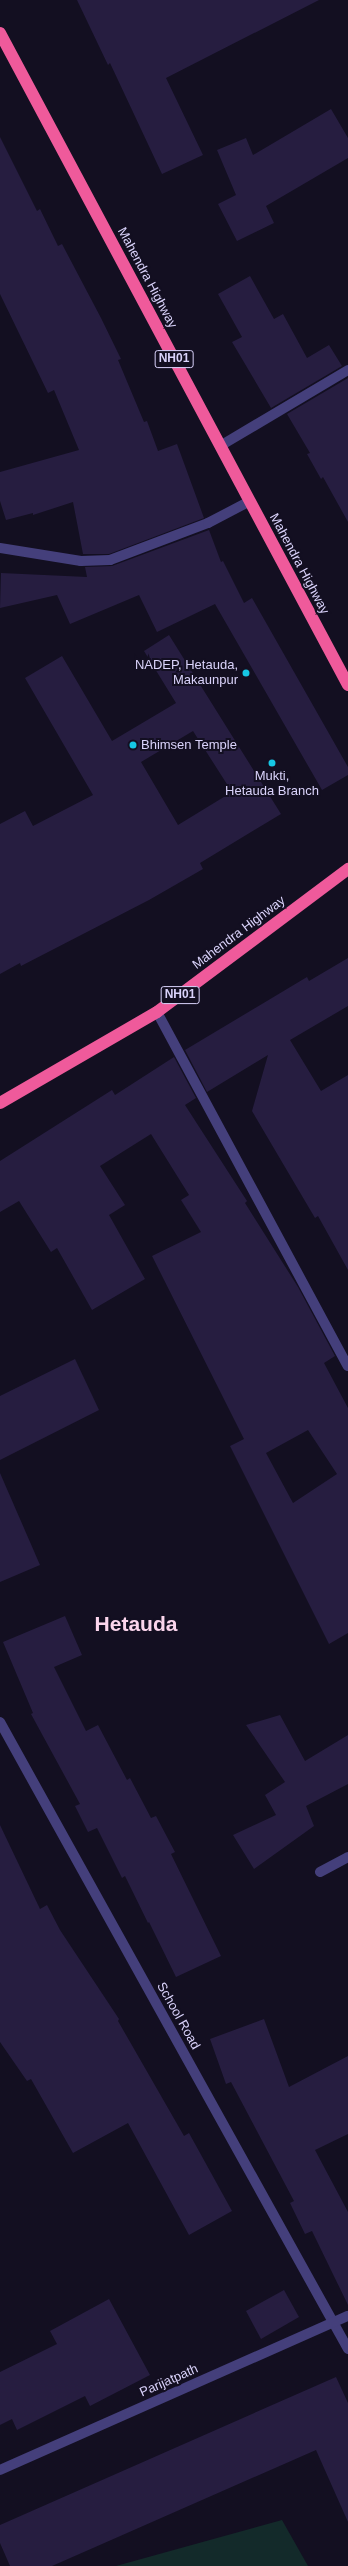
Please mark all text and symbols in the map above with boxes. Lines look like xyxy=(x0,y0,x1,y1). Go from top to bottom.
street label: Mahendra Highway xyxy=(114,225,180,331)
road number: NH01 xyxy=(154,349,194,369)
street label: Mahendra Highway xyxy=(266,511,332,617)
place label: NADEP, Hetauda, Makaunpur xyxy=(135,658,238,689)
marker: NADEP, Hetauda, Makaunpur xyxy=(241,668,251,678)
place label: Bhimsen Temple xyxy=(141,737,237,753)
marker: Bhimsen Temple xyxy=(128,740,138,750)
marker: Mukti, Hetauda Branch xyxy=(267,758,277,768)
place label: Mukti, Hetauda Branch xyxy=(225,769,319,800)
street label: Mahendra Highway xyxy=(190,893,288,973)
road number: NH01 xyxy=(160,985,200,1005)
district label: Hetauda xyxy=(95,1611,177,1637)
street label: School Road xyxy=(153,1980,203,2052)
street label: Parijatpath xyxy=(137,2361,201,2401)

